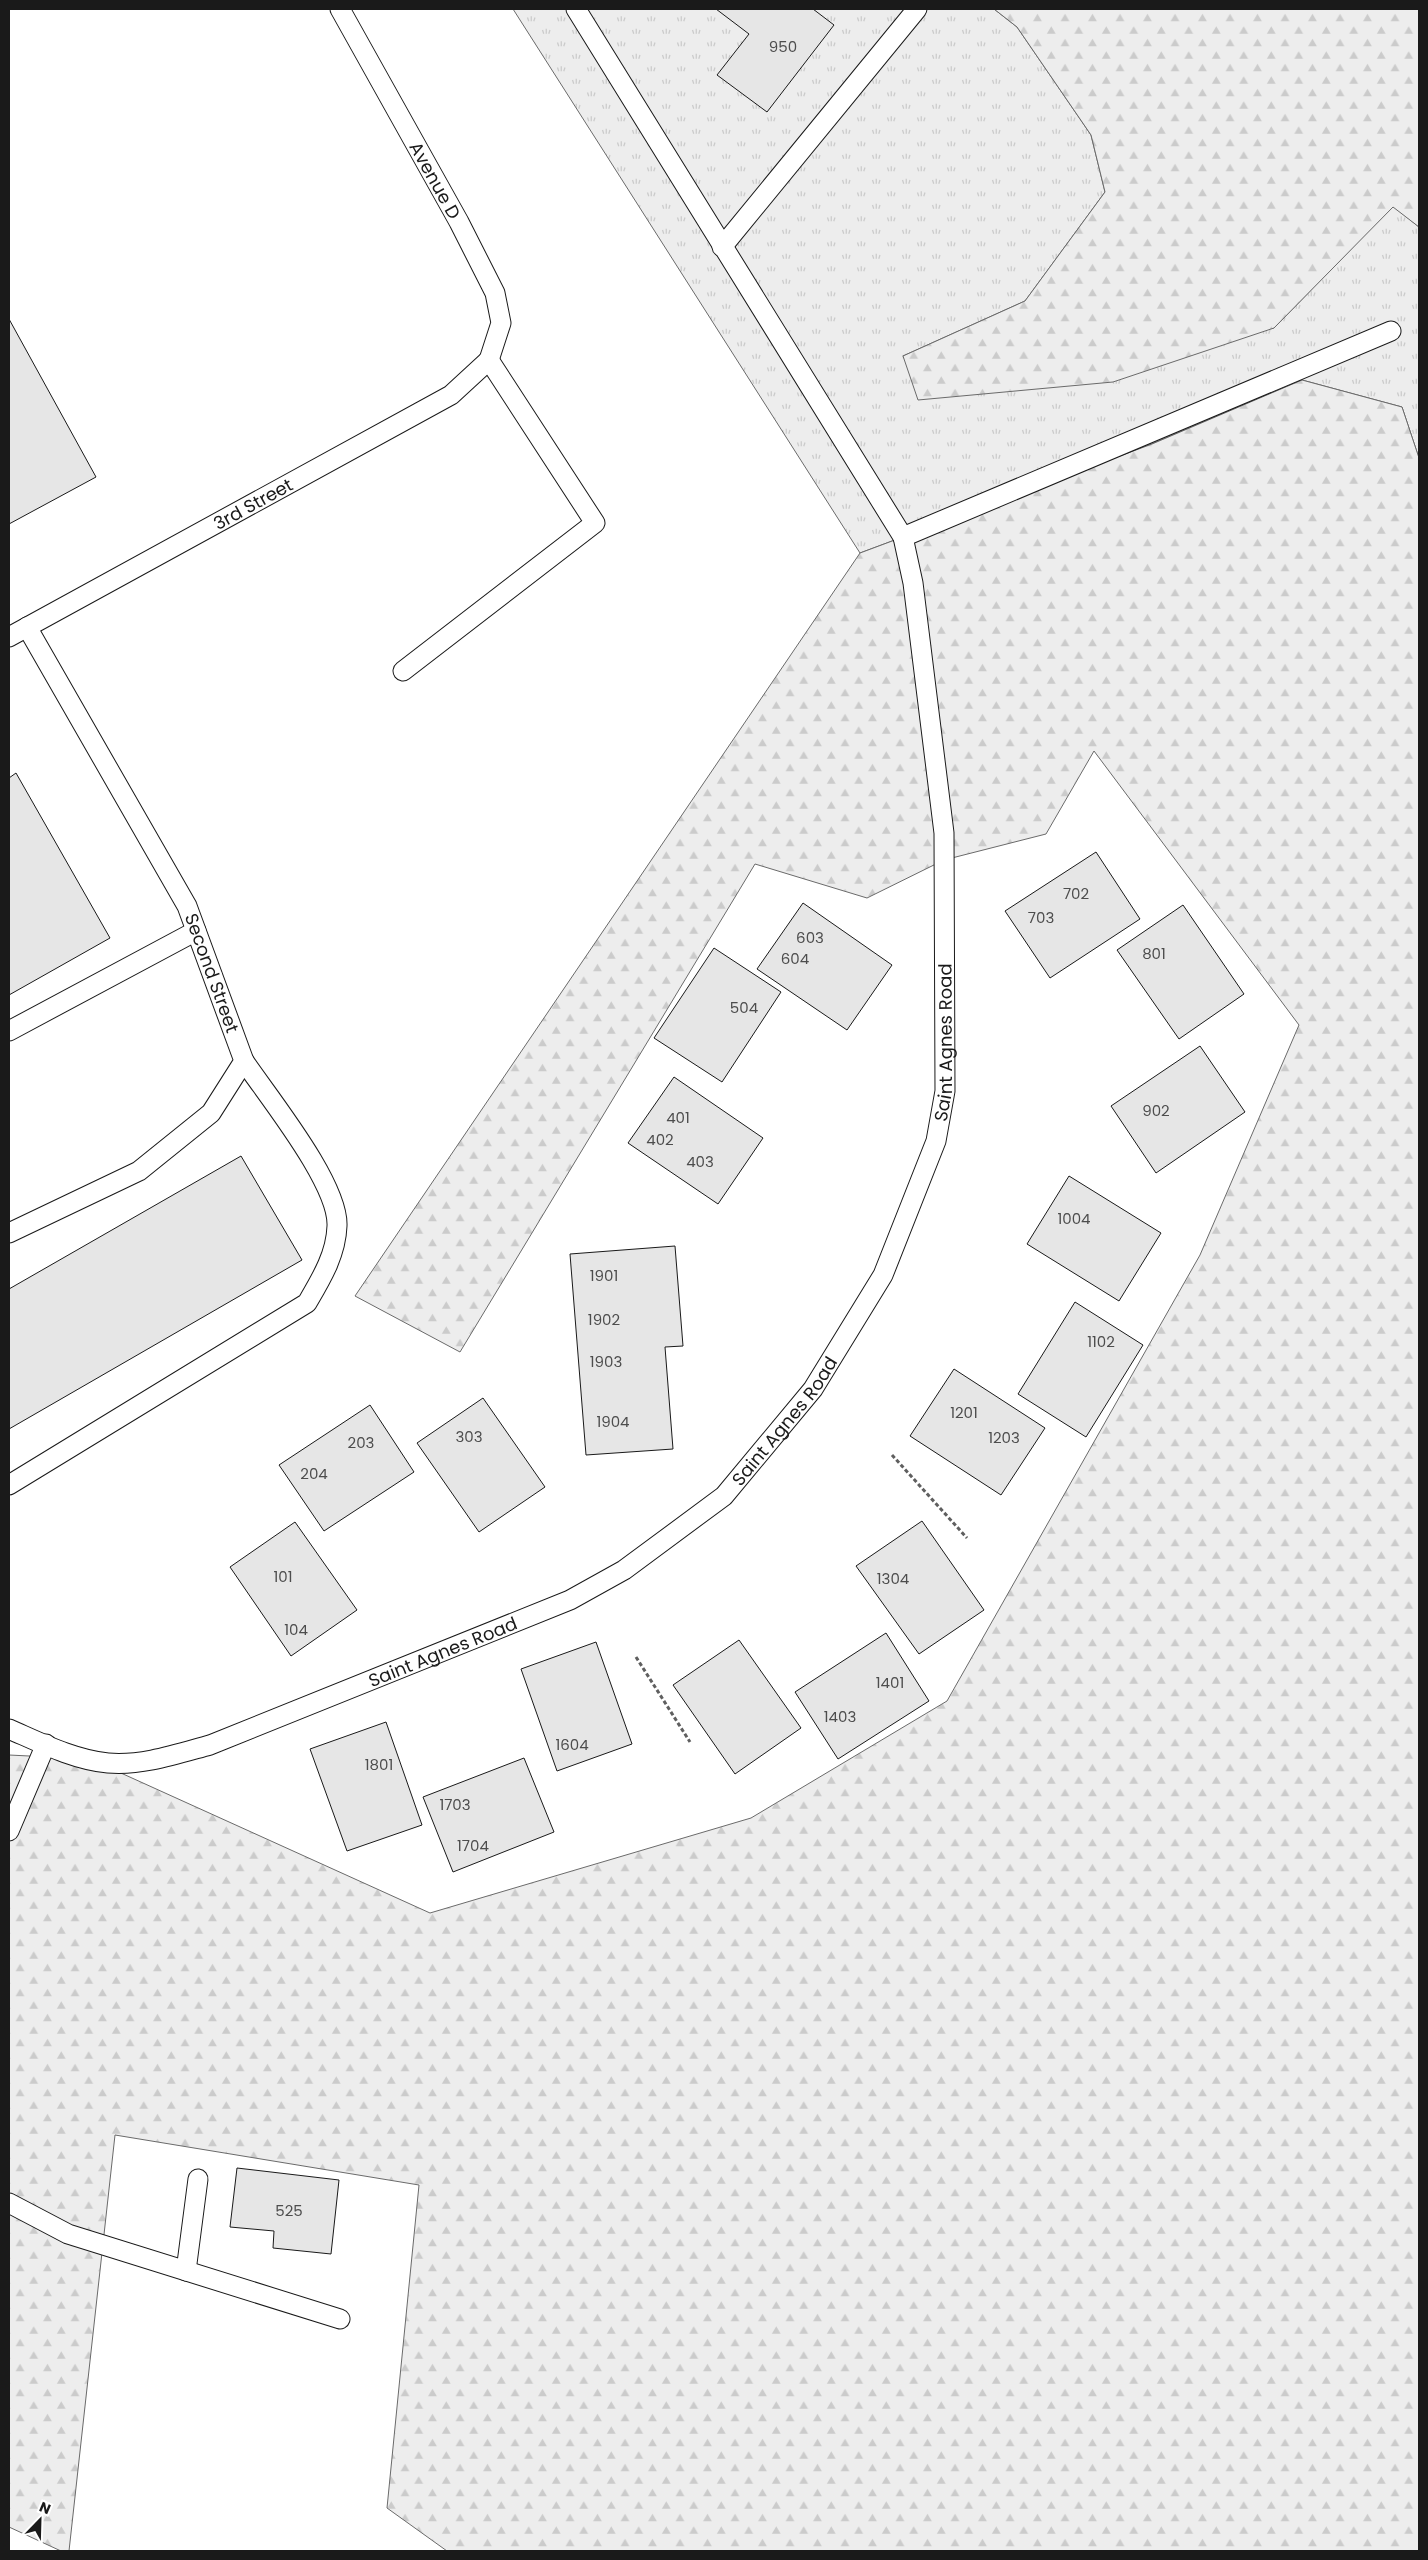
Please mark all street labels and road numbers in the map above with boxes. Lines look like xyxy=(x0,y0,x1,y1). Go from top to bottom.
street label: Avenue D xyxy=(404,137,467,223)
street label: 3rd Street xyxy=(209,472,297,535)
street label: Second Street xyxy=(179,910,245,1036)
street label: Saint Agnes Road xyxy=(927,963,958,1123)
street label: Saint Agnes Road xyxy=(725,1352,843,1491)
street label: Saint Agnes Road xyxy=(365,1610,521,1692)

